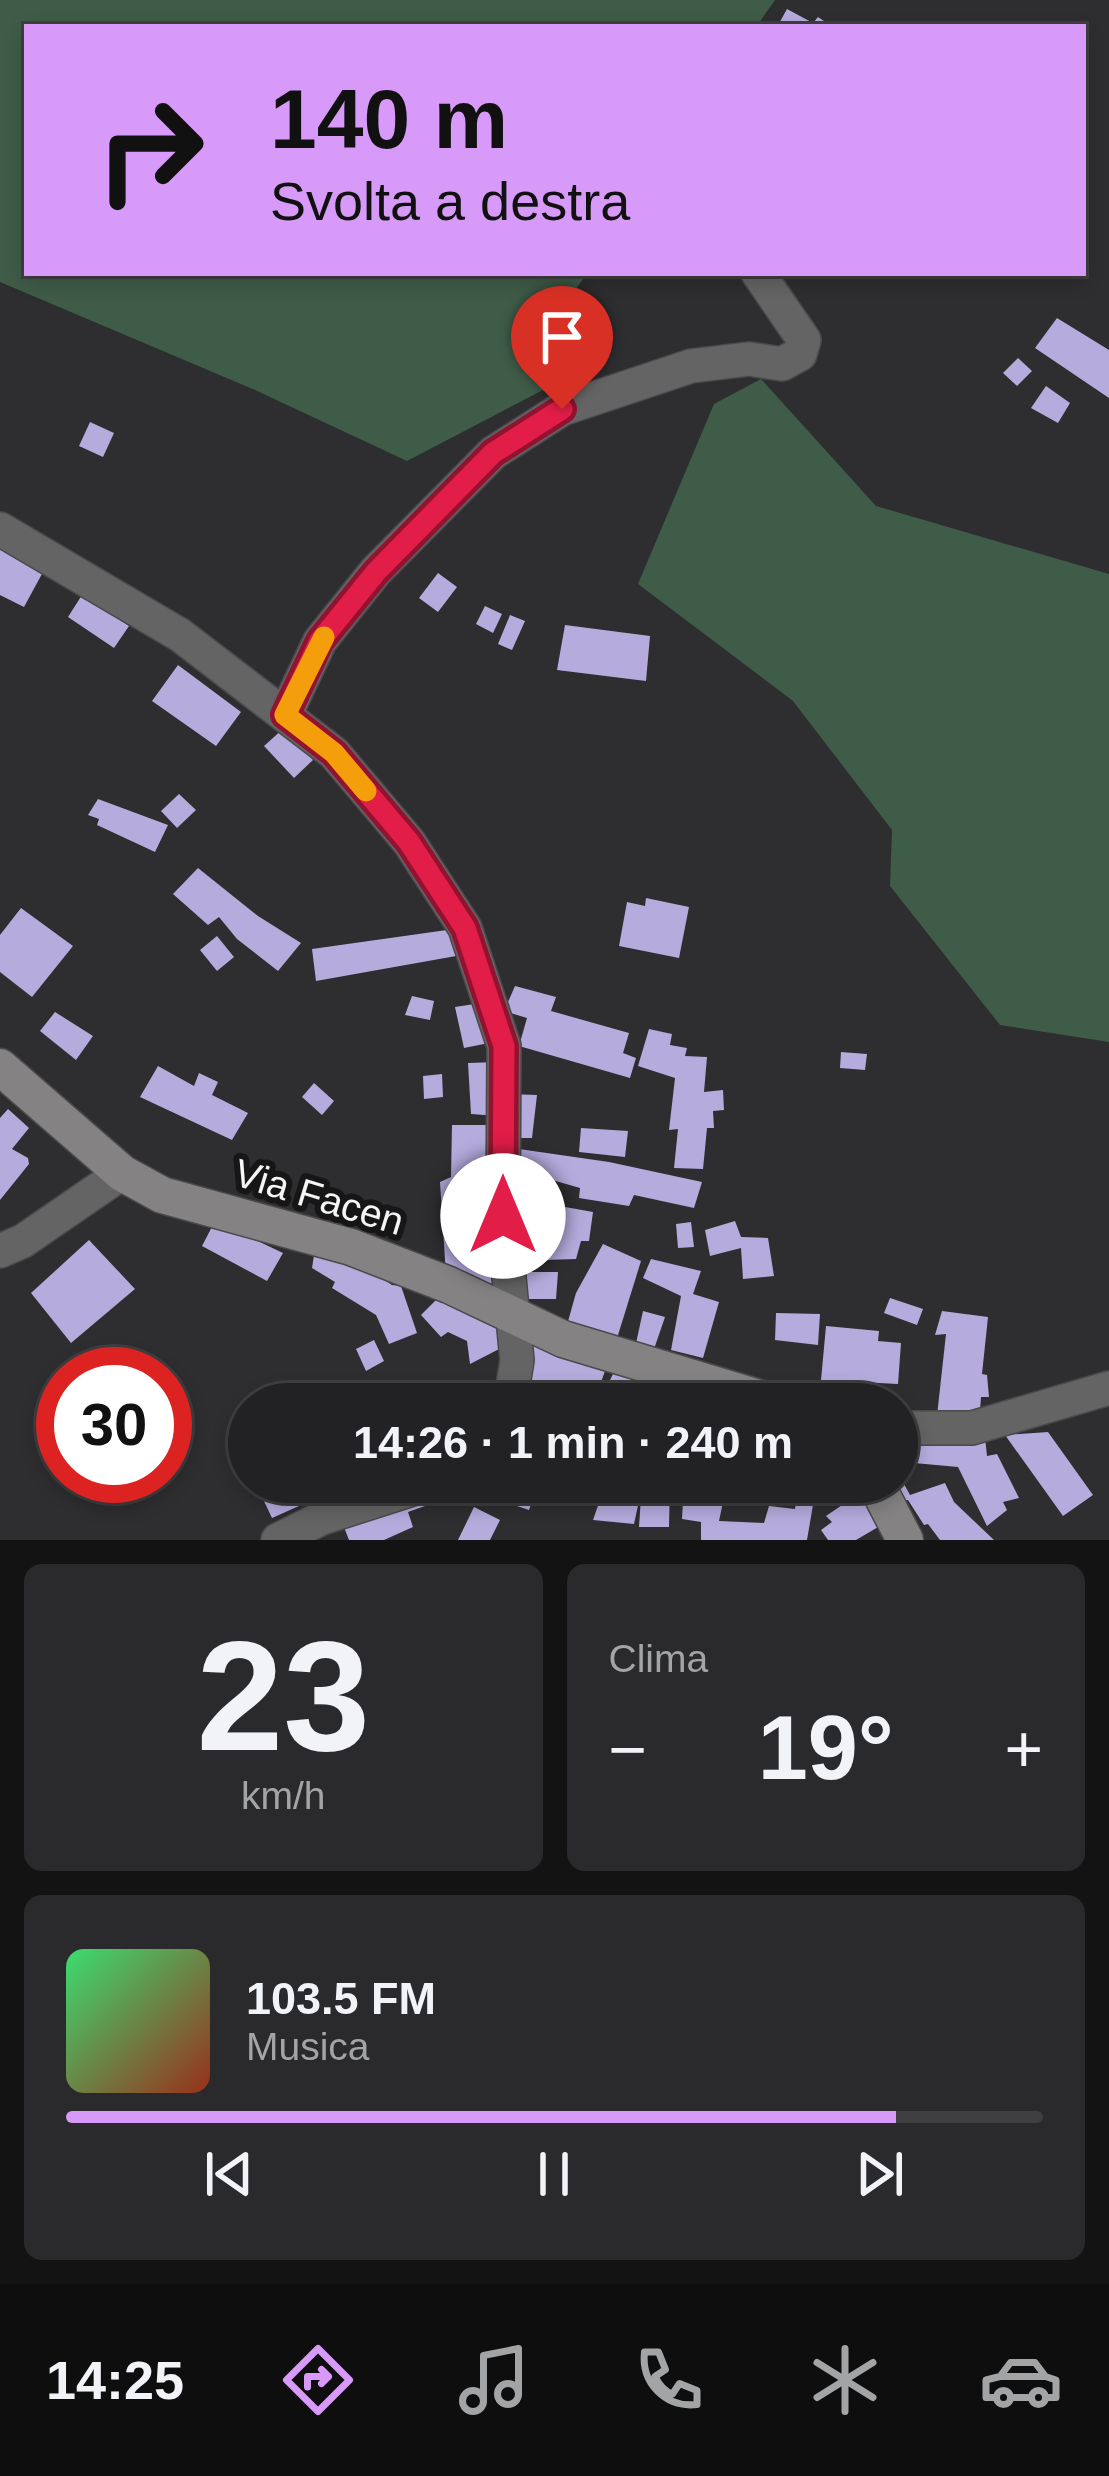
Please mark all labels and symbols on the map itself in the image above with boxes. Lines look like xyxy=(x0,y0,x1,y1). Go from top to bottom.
pin xyxy=(511,286,613,409)
street label: Via Facen xyxy=(229,1151,409,1243)
position arrow xyxy=(440,1153,566,1279)
speed limit sign: 30 xyxy=(36,1347,192,1503)

